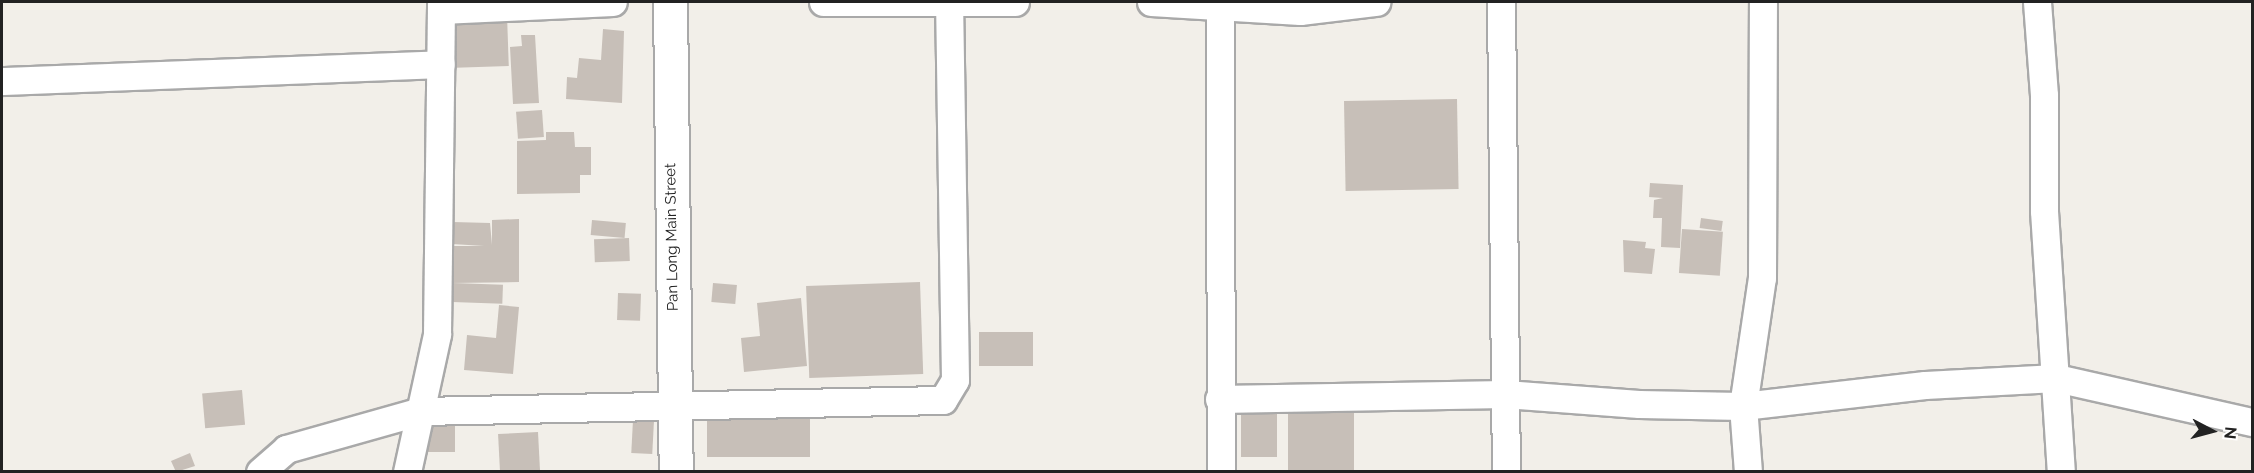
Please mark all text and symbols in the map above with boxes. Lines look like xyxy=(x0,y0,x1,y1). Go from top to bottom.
street label: Pan Long Main Street xyxy=(662,163,682,311)
north arrow xyxy=(2182,401,2242,461)
text: N xyxy=(2220,426,2240,440)

